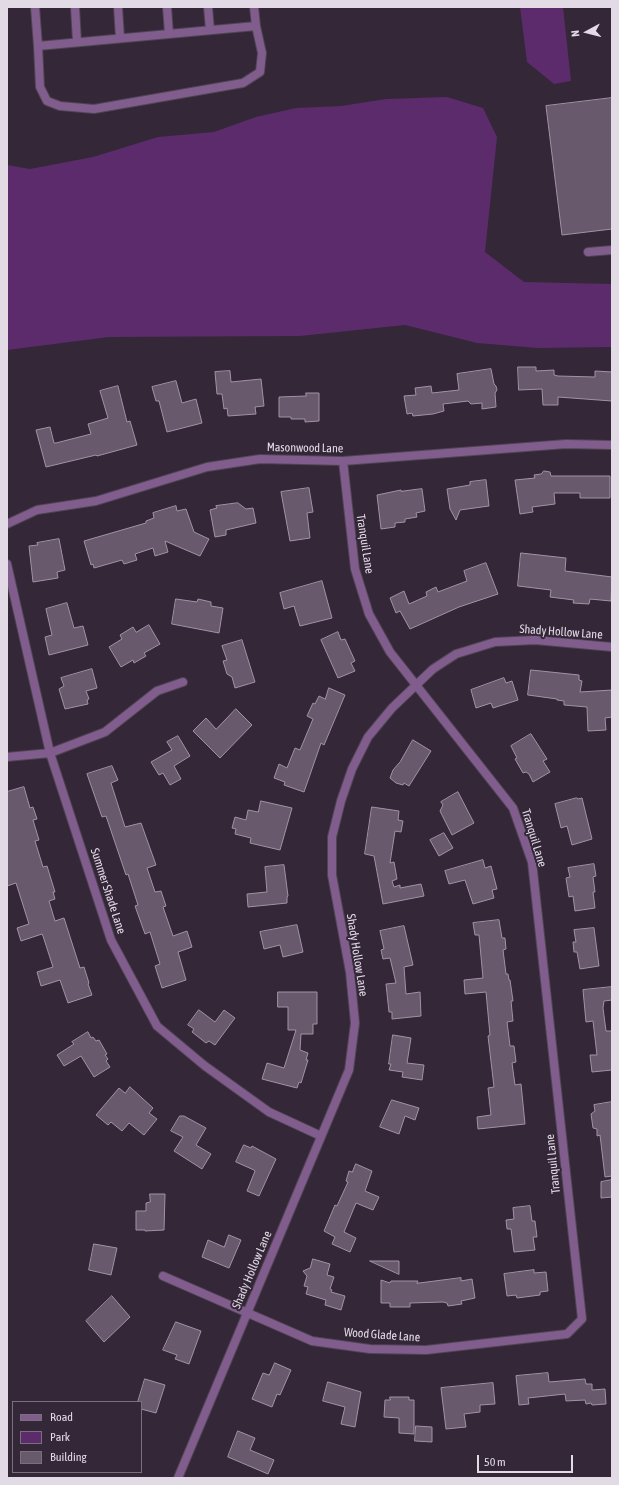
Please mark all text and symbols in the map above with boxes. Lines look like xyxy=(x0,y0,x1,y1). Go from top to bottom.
north arrow xyxy=(567,12,607,52)
text: N xyxy=(569,30,581,37)
street label: Masonwood Lane xyxy=(267,440,343,456)
street label: Tranquil Lane xyxy=(353,513,377,575)
street label: Shady Hollow Lane xyxy=(519,622,603,642)
street label: Tranquil Lane xyxy=(518,807,550,869)
street label: Summer Shade Lane xyxy=(87,846,129,936)
street label: Shady Hollow Lane xyxy=(343,913,371,997)
street label: Tranquil Lane xyxy=(543,1134,563,1194)
street label: Shady Hollow Lane xyxy=(229,1229,275,1311)
street label: Wood Glade Lane xyxy=(343,1325,421,1345)
legend xyxy=(12,1401,142,1473)
text: Road xyxy=(50,1410,73,1424)
text: Park xyxy=(50,1430,70,1444)
scale bar xyxy=(479,1447,575,1473)
text: Building xyxy=(50,1450,87,1464)
text: 50 m xyxy=(484,1455,506,1469)

